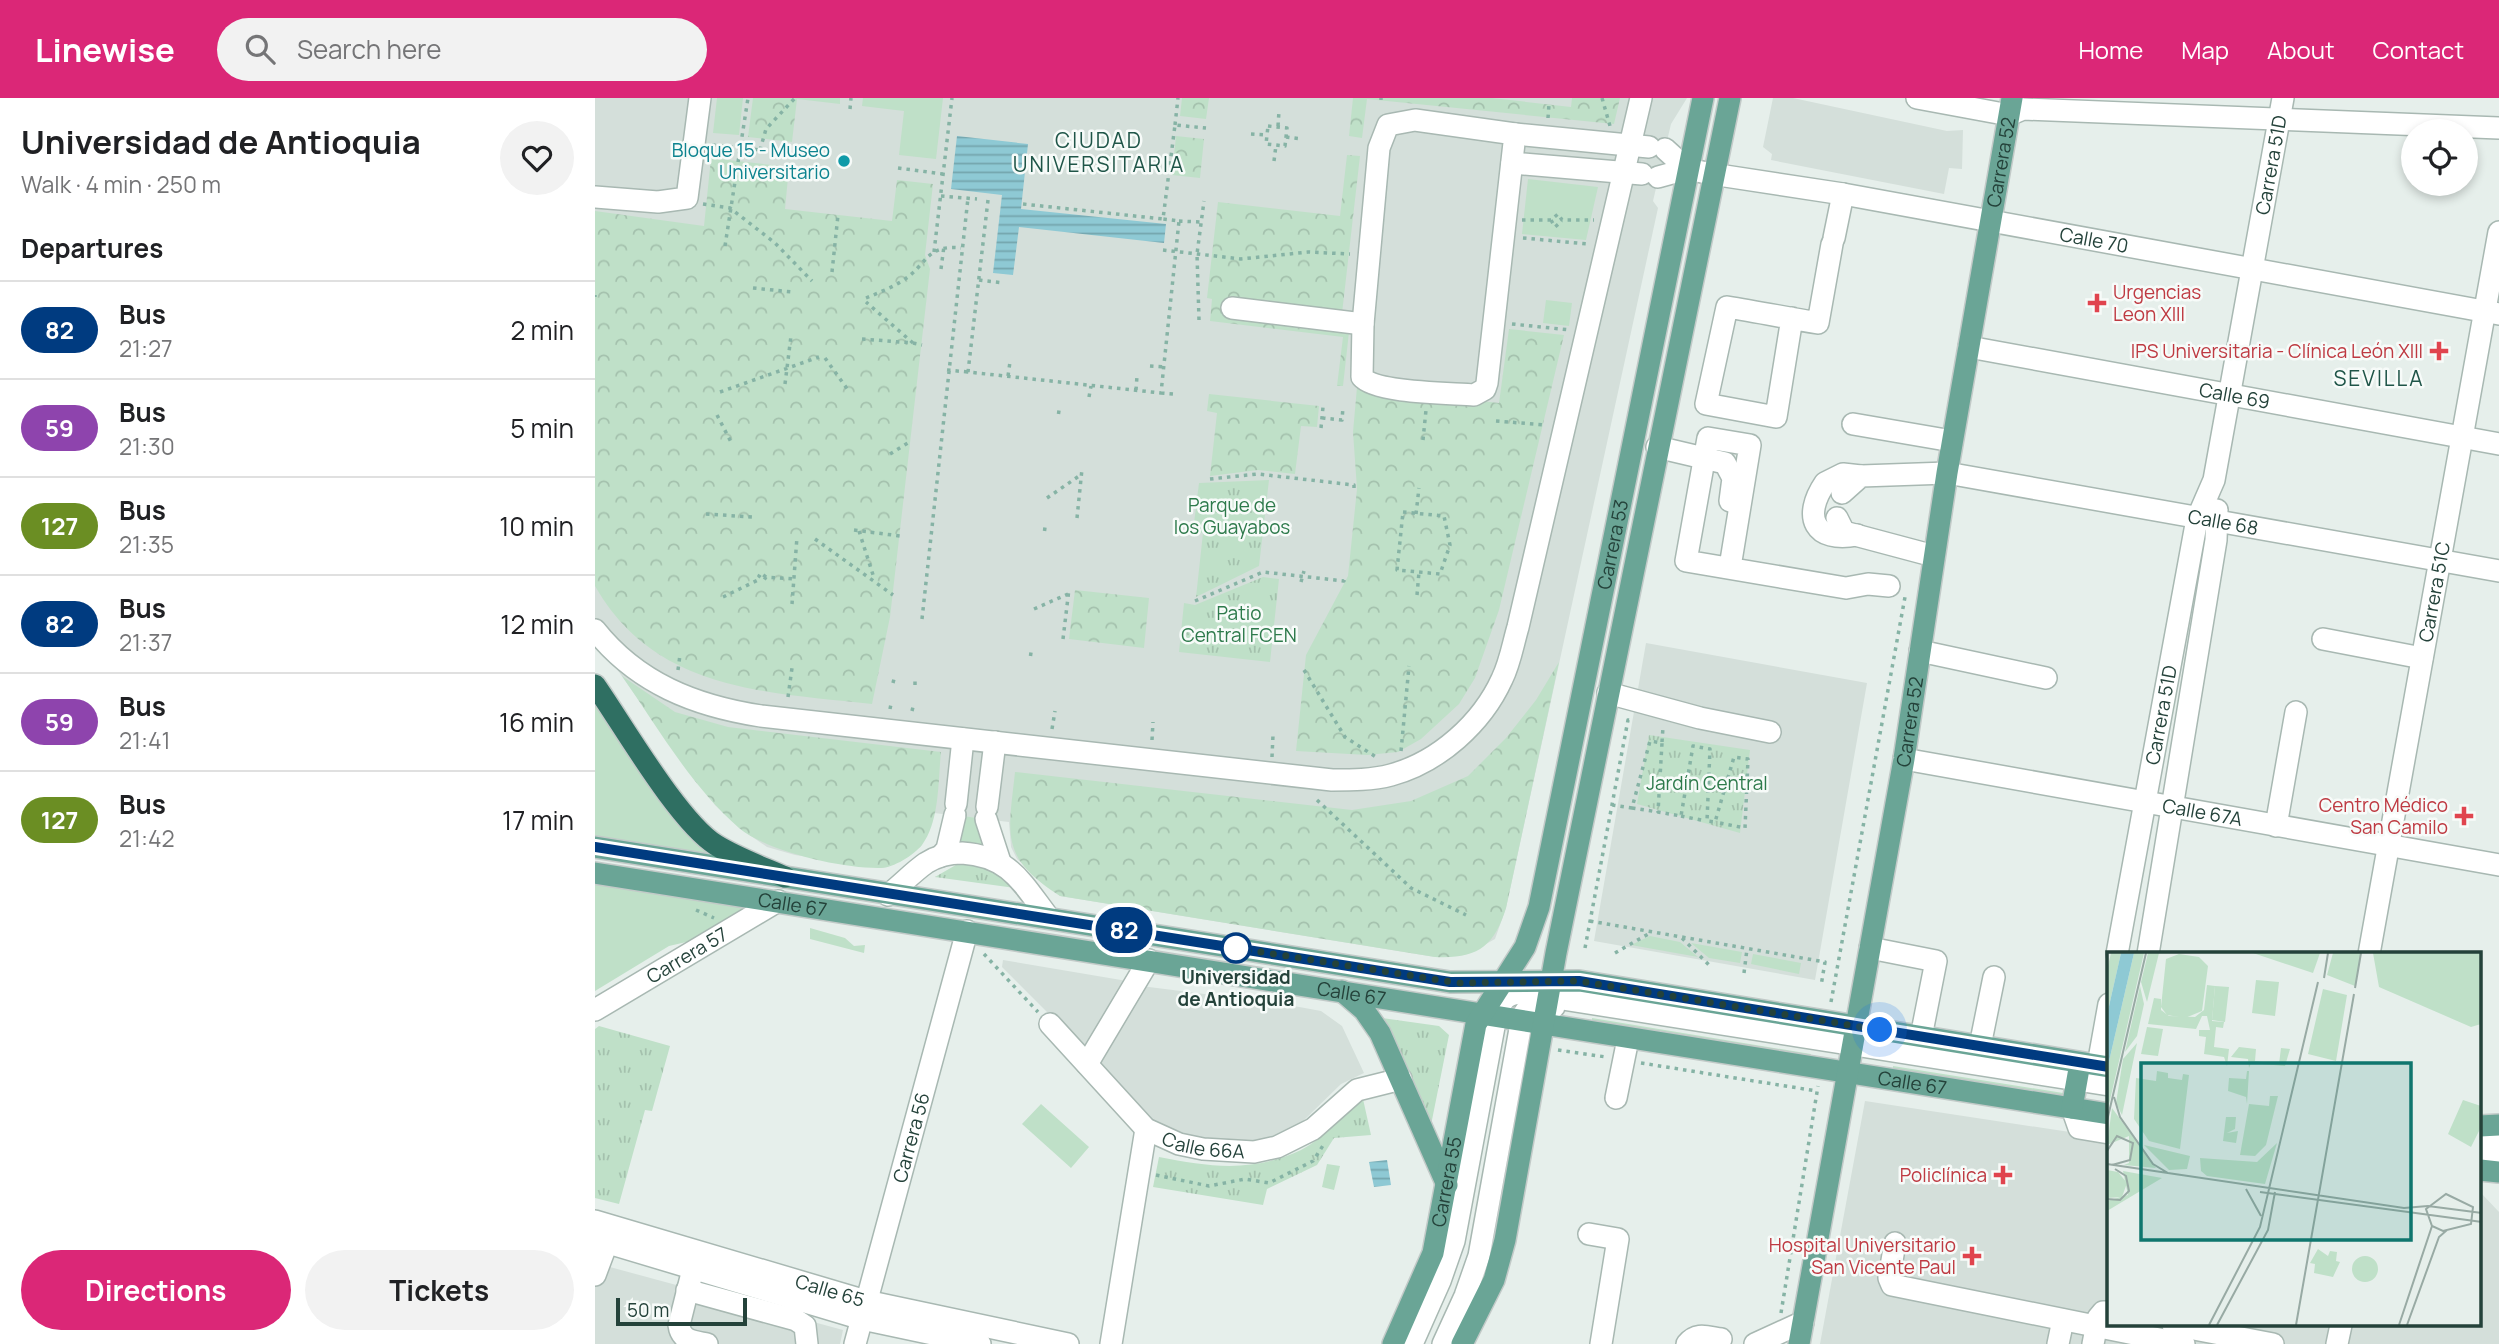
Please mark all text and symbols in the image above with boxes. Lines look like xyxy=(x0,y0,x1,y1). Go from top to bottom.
search box xyxy=(217,18,707,81)
text: Linewise xyxy=(35,27,175,72)
icon: search xyxy=(241,30,279,68)
text: Search here xyxy=(297,31,441,67)
text: Home xyxy=(2078,33,2143,66)
text: Map xyxy=(2181,33,2229,66)
text: About xyxy=(2267,33,2335,66)
text: Contact xyxy=(2373,33,2464,66)
street label: Carrera 51D xyxy=(2249,113,2293,217)
street label: Carrera 52 xyxy=(1980,115,2021,209)
text: Universidad de Antioquia xyxy=(21,119,421,164)
map controls xyxy=(2401,119,2478,196)
button: locate xyxy=(2401,119,2478,196)
button: heart xyxy=(500,121,574,195)
district label: CIUDAD UNIVERSITARIA xyxy=(1013,126,1185,178)
place label: Bloque 15 - Museo Universitario xyxy=(672,137,830,185)
marker: Bloque 15 - Museo Universitario xyxy=(836,153,852,169)
text: Walk · 4 min · 250 m xyxy=(21,168,221,200)
street label: Calle 70 xyxy=(2058,221,2130,259)
text: Departures xyxy=(21,230,163,266)
place label: Urgencias Leon XIII xyxy=(2113,279,2201,327)
marker: Urgencias Leon XIII xyxy=(2087,293,2107,313)
text: Bus xyxy=(119,296,166,332)
text: 2 min xyxy=(510,312,574,348)
text: 82 xyxy=(45,313,74,346)
text: 21:27 xyxy=(119,332,173,364)
place label: IPS Universitaria - Clínica León XIII xyxy=(2131,338,2423,364)
marker: IPS Universitaria - Clínica León XIII xyxy=(2429,341,2449,361)
district label: SEVILLA xyxy=(2333,364,2425,392)
street label: Calle 69 xyxy=(2197,376,2272,415)
text: Bus xyxy=(119,394,166,430)
text: 5 min xyxy=(510,410,574,446)
text: 59 xyxy=(45,411,74,444)
text: 21:30 xyxy=(119,430,175,462)
text: Bus xyxy=(119,492,166,528)
park label: Parque de los Guayabos xyxy=(1174,492,1290,540)
street label: Carrera 53 xyxy=(1591,497,1634,592)
street label: Calle 68 xyxy=(2186,503,2260,541)
text: 10 min xyxy=(499,508,574,544)
text: 127 xyxy=(41,509,78,542)
text: 21:35 xyxy=(119,528,174,560)
street label: Carrera 51C xyxy=(2412,539,2456,644)
text: Bus xyxy=(119,590,166,626)
park label: Patio Central FCEN xyxy=(1181,600,1297,648)
text: 12 min xyxy=(500,606,574,642)
text: 82 xyxy=(45,607,74,640)
text: 21:37 xyxy=(119,626,172,658)
street label: Carrera 51D xyxy=(2139,663,2183,767)
street label: Carrera 52 xyxy=(1890,675,1929,769)
text: Bus xyxy=(119,688,166,724)
text: 16 min xyxy=(499,704,574,740)
text: 59 xyxy=(45,705,74,738)
text: 21:41 xyxy=(119,724,171,756)
park label: Jardín Central xyxy=(1646,770,1768,796)
text: Bus xyxy=(119,786,166,822)
street label: Calle 67A xyxy=(2160,792,2244,832)
place label: Centro Médico San Camilo xyxy=(2319,792,2448,840)
text: 17 min xyxy=(502,802,574,838)
text: 127 xyxy=(41,803,78,836)
marker: Centro Médico San Camilo xyxy=(2454,806,2474,826)
text: 21:42 xyxy=(119,822,175,854)
street label: Calle 67 xyxy=(756,886,829,923)
line badge: 82 xyxy=(1093,907,1155,953)
text: 82 xyxy=(1110,913,1139,946)
street label: Carrera 57 xyxy=(642,921,732,989)
marker: Universidad de Antioquia xyxy=(1221,933,1251,963)
inset map xyxy=(2107,952,2481,1326)
place label: Universidad de Antioquia xyxy=(1178,964,1294,1012)
street label: Calle 67 xyxy=(1315,975,1388,1012)
your location xyxy=(1862,1012,1897,1047)
street label: Calle 67 xyxy=(1876,1064,1949,1101)
street label: Carrera 56 xyxy=(886,1089,936,1185)
street label: Calle 66A xyxy=(1158,1125,1245,1164)
street label: Carrera 55 xyxy=(1425,1134,1468,1229)
place label: Policlínica xyxy=(1900,1162,1987,1188)
marker: Policlínica xyxy=(1993,1165,2013,1185)
place label: Hospital Universitario San Vicente Paul xyxy=(1769,1232,1956,1280)
marker: Hospital Universitario San Vicente Paul xyxy=(1962,1246,1982,1266)
button: Directions xyxy=(21,1250,291,1330)
button: Tickets xyxy=(305,1250,574,1330)
street label: Calle 65 xyxy=(792,1268,868,1313)
scale bar xyxy=(616,1295,747,1327)
text: 50 m xyxy=(627,1297,669,1323)

